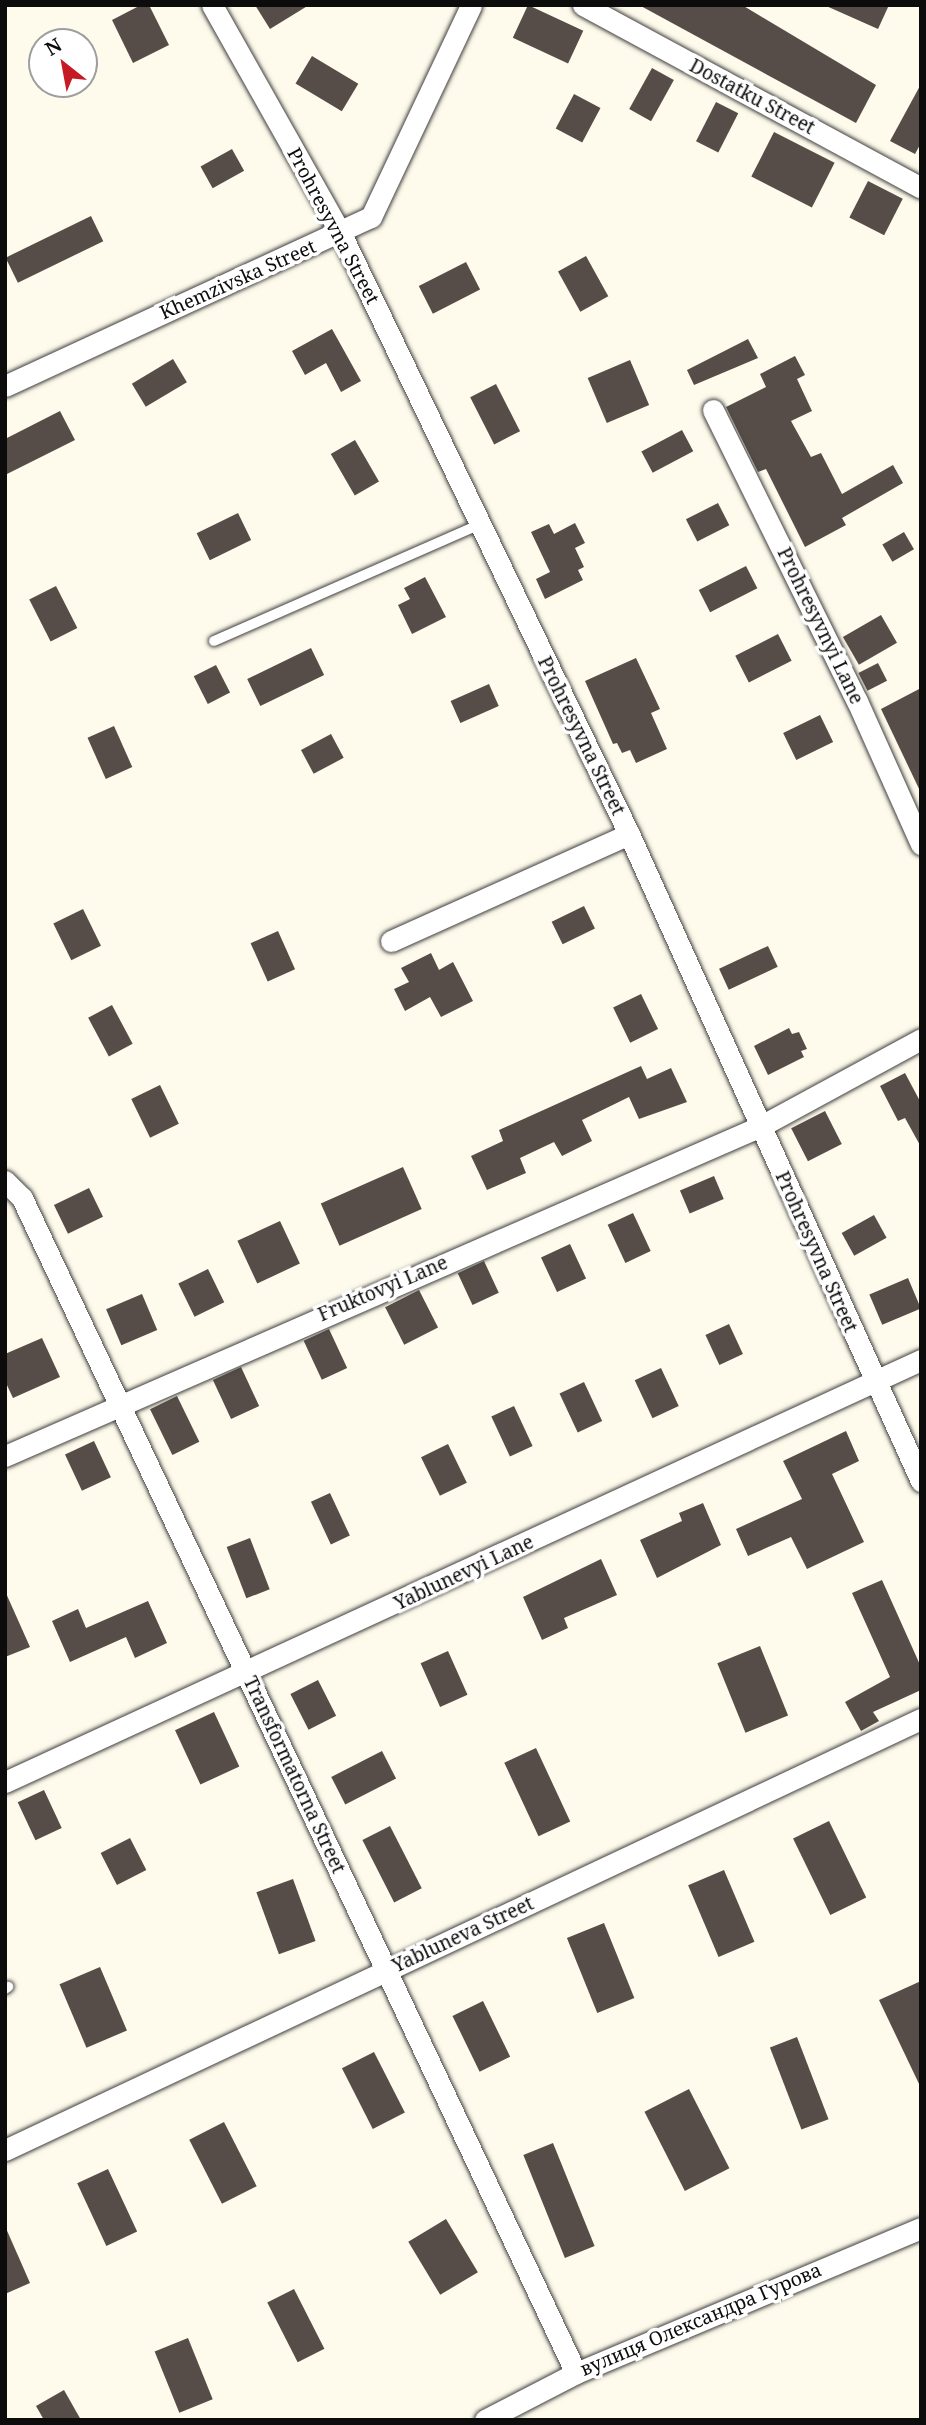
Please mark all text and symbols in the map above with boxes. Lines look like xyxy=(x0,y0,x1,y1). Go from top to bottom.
north arrow xyxy=(28,28,98,98)
text: N xyxy=(40,32,66,62)
street label: Dostatku Street xyxy=(685,54,819,140)
street label: Prohresyvna Street xyxy=(282,144,384,308)
street label: Khemzivska Street xyxy=(156,235,320,325)
street label: Prohresyvnyi Lane xyxy=(772,544,868,708)
street label: Prohresyvna Street xyxy=(533,653,629,819)
street label: Prohresyvna Street xyxy=(770,1168,862,1336)
street label: Fruktovyi Lane xyxy=(315,1251,451,1327)
street label: Yablunevyi Lane xyxy=(391,1531,537,1615)
street label: Transformatorna Street xyxy=(238,1673,350,1877)
street label: Yabluneva Street xyxy=(389,1892,537,1978)
street label: вулиця Олександра Гурова xyxy=(577,2259,825,2381)

